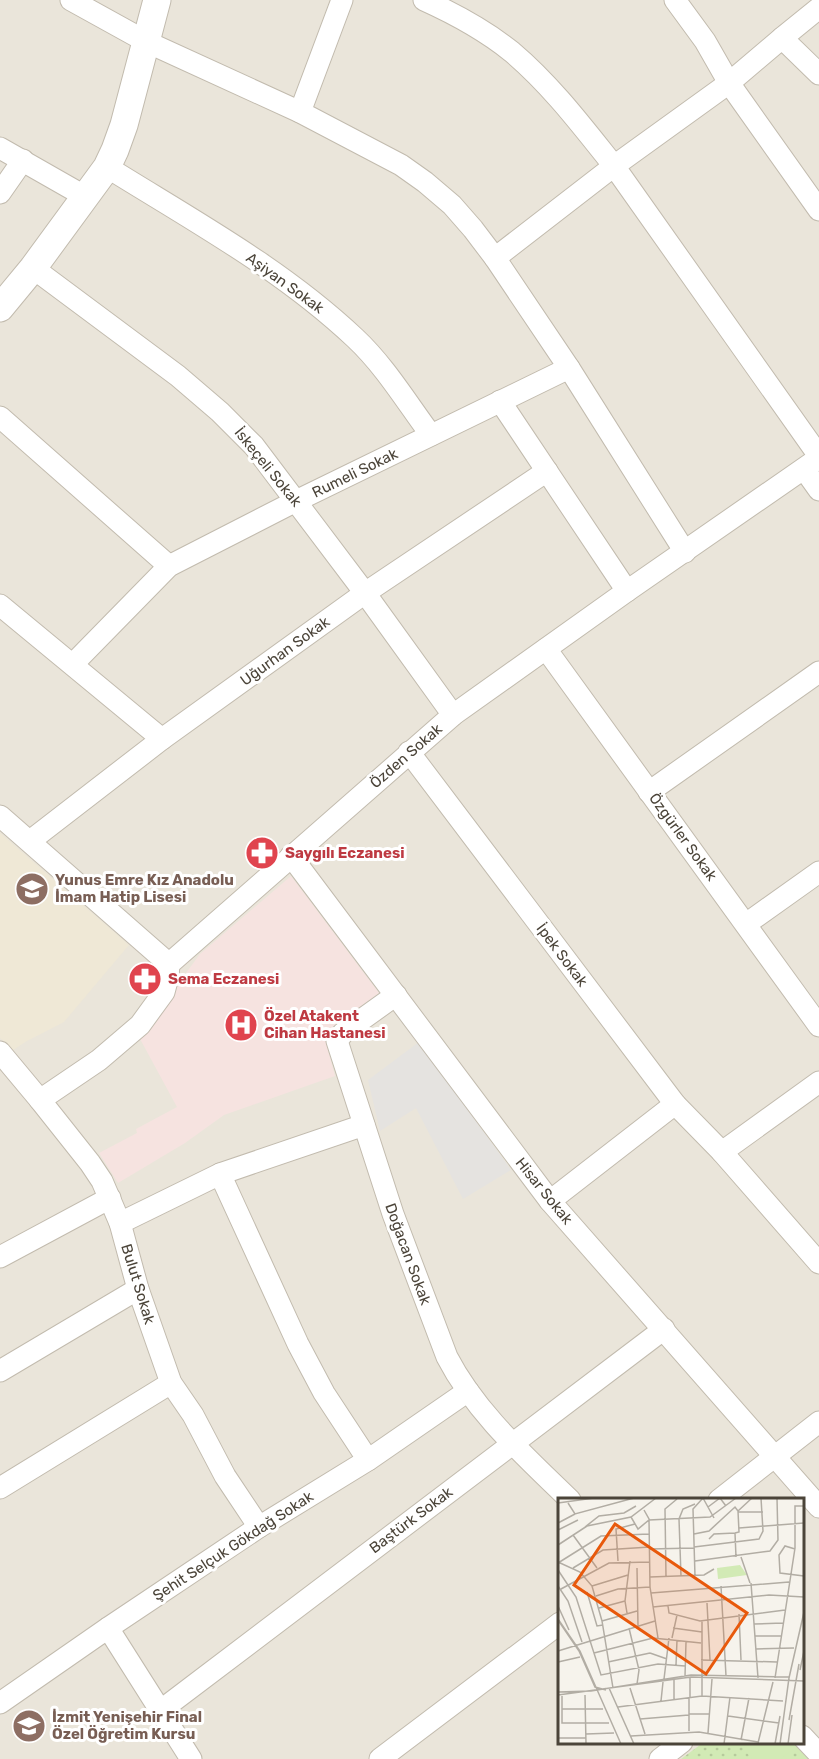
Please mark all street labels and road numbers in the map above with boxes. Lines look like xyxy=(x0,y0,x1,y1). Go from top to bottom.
street label: Aşiyan Sokak xyxy=(243,249,328,317)
street label: İskeçeli Sokak xyxy=(231,424,306,510)
street label: Rumeli Sokak xyxy=(309,444,401,501)
street label: Uğurhan Sokak xyxy=(237,612,333,689)
street label: Özden Sokak xyxy=(366,720,446,792)
street label: Özgürler Sokak xyxy=(645,790,721,885)
street label: İpek Sokak xyxy=(532,920,592,990)
street label: Hisar Sokak xyxy=(512,1154,577,1228)
street label: Doğacan Sokak xyxy=(381,1201,435,1308)
street label: Bulut Sokak xyxy=(117,1242,159,1326)
street label: Baştürk Sokak xyxy=(366,1483,456,1557)
street label: Şehit Selçuk Gökdağ Sokak xyxy=(149,1487,317,1605)

